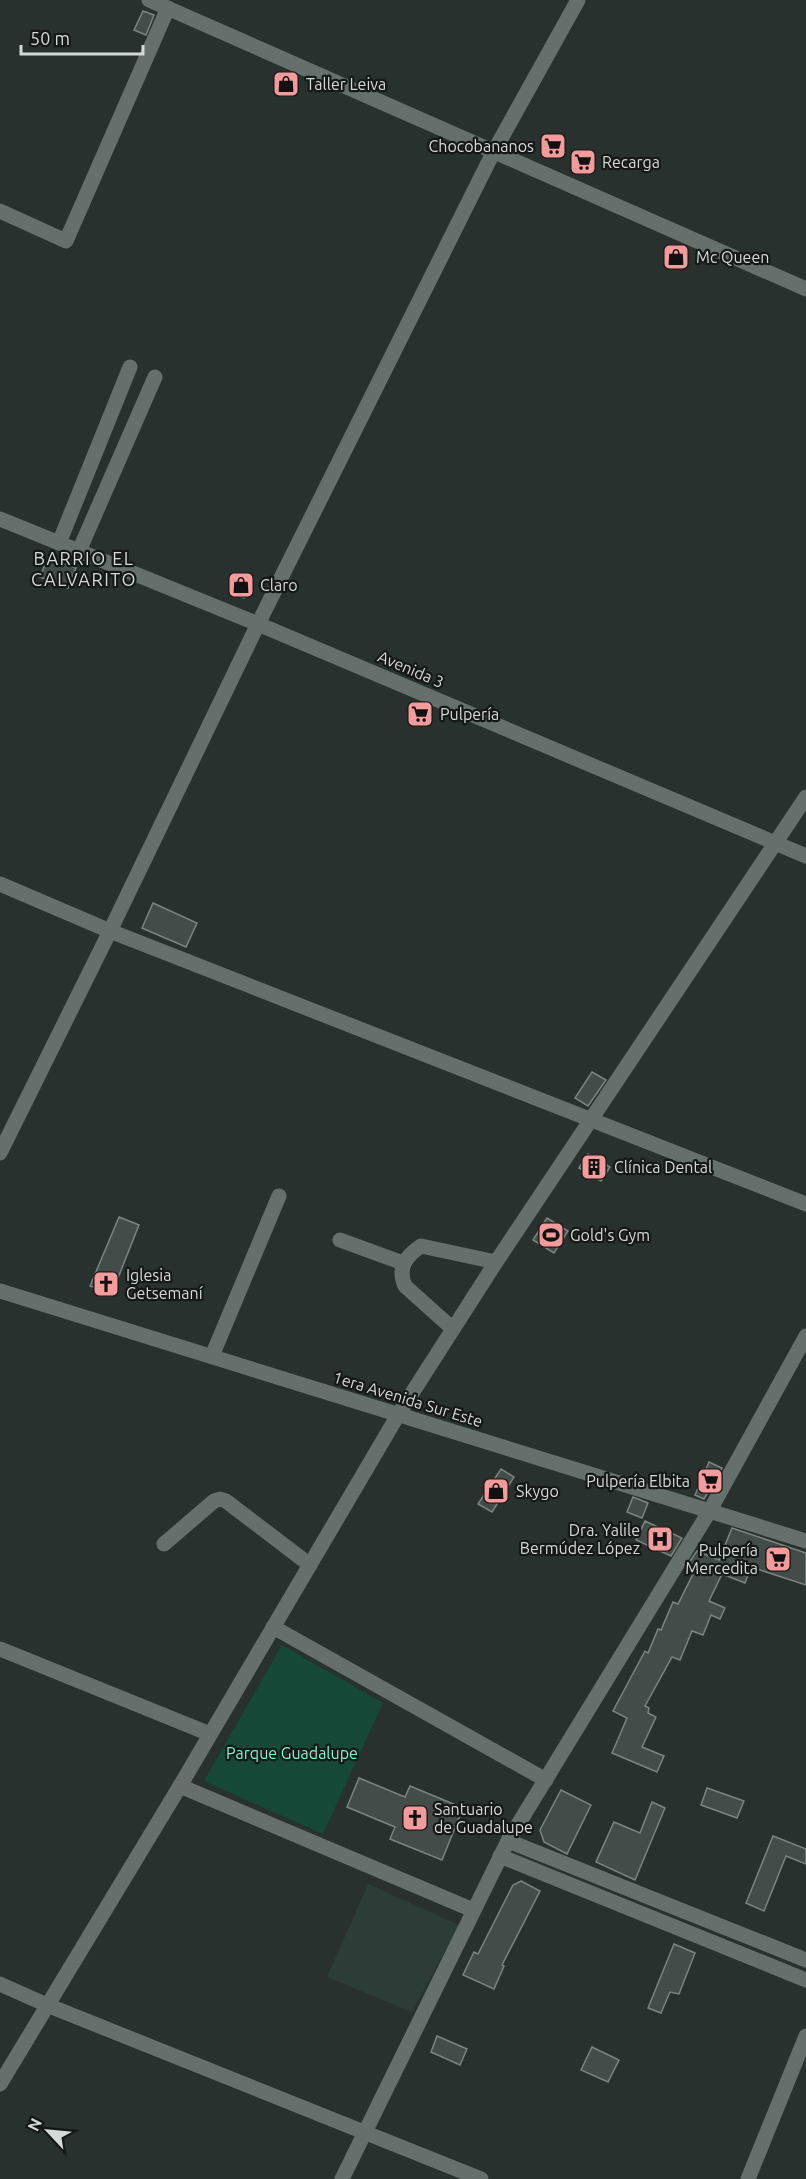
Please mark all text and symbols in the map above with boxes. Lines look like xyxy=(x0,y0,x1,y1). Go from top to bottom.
scale bar xyxy=(21,18,142,56)
text: 50 m xyxy=(30,28,70,48)
shop icon: Taller Leiva xyxy=(271,69,301,99)
place label: Taller Leiva xyxy=(306,75,386,93)
supermarket icon: Chocobananos xyxy=(538,131,568,161)
place label: Chocobananos xyxy=(429,137,534,155)
supermarket icon: Recarga xyxy=(568,147,598,177)
place label: Recarga xyxy=(602,153,660,171)
shop icon: Mc Queen xyxy=(661,242,691,272)
place label: Mc Queen xyxy=(696,248,769,266)
district label: BARRIO EL CALVARITO xyxy=(31,548,137,589)
shop icon: Claro xyxy=(226,570,256,600)
place label: Claro xyxy=(260,576,298,594)
street label: Avenida 3 xyxy=(375,647,447,691)
supermarket icon: Pulpería xyxy=(405,699,435,729)
place label: Pulpería xyxy=(440,705,499,723)
building icon: Clínica Dental xyxy=(579,1152,609,1182)
place label: Clínica Dental xyxy=(614,1158,712,1176)
sports icon: Gold's Gym xyxy=(536,1220,566,1250)
place label: Gold's Gym xyxy=(570,1226,650,1244)
place label: Iglesia Getsemaní xyxy=(126,1266,204,1302)
church icon: Iglesia Getsemaní xyxy=(91,1269,121,1299)
street label: 1era Avenida Sur Este xyxy=(331,1368,485,1430)
supermarket icon: Pulpería Elbita xyxy=(695,1466,725,1496)
place label: Pulpería Elbita xyxy=(586,1472,690,1490)
shop icon: Skygo xyxy=(481,1476,511,1506)
place label: Skygo xyxy=(516,1482,559,1500)
place label: Dra. Yalile Bermúdez López xyxy=(520,1521,640,1557)
hospital icon: Dra. Yalile Bermúdez López xyxy=(645,1524,675,1554)
place label: Pulpería Mercedita xyxy=(685,1541,758,1577)
supermarket icon: Pulpería Mercedita xyxy=(763,1544,793,1574)
park label: Parque Guadalupe xyxy=(226,1744,358,1762)
place label: Santuario de Guadalupe xyxy=(434,1800,533,1836)
church icon: Santuario de Guadalupe xyxy=(400,1803,430,1833)
north arrow xyxy=(18,2101,78,2161)
text: N xyxy=(24,2115,45,2134)

